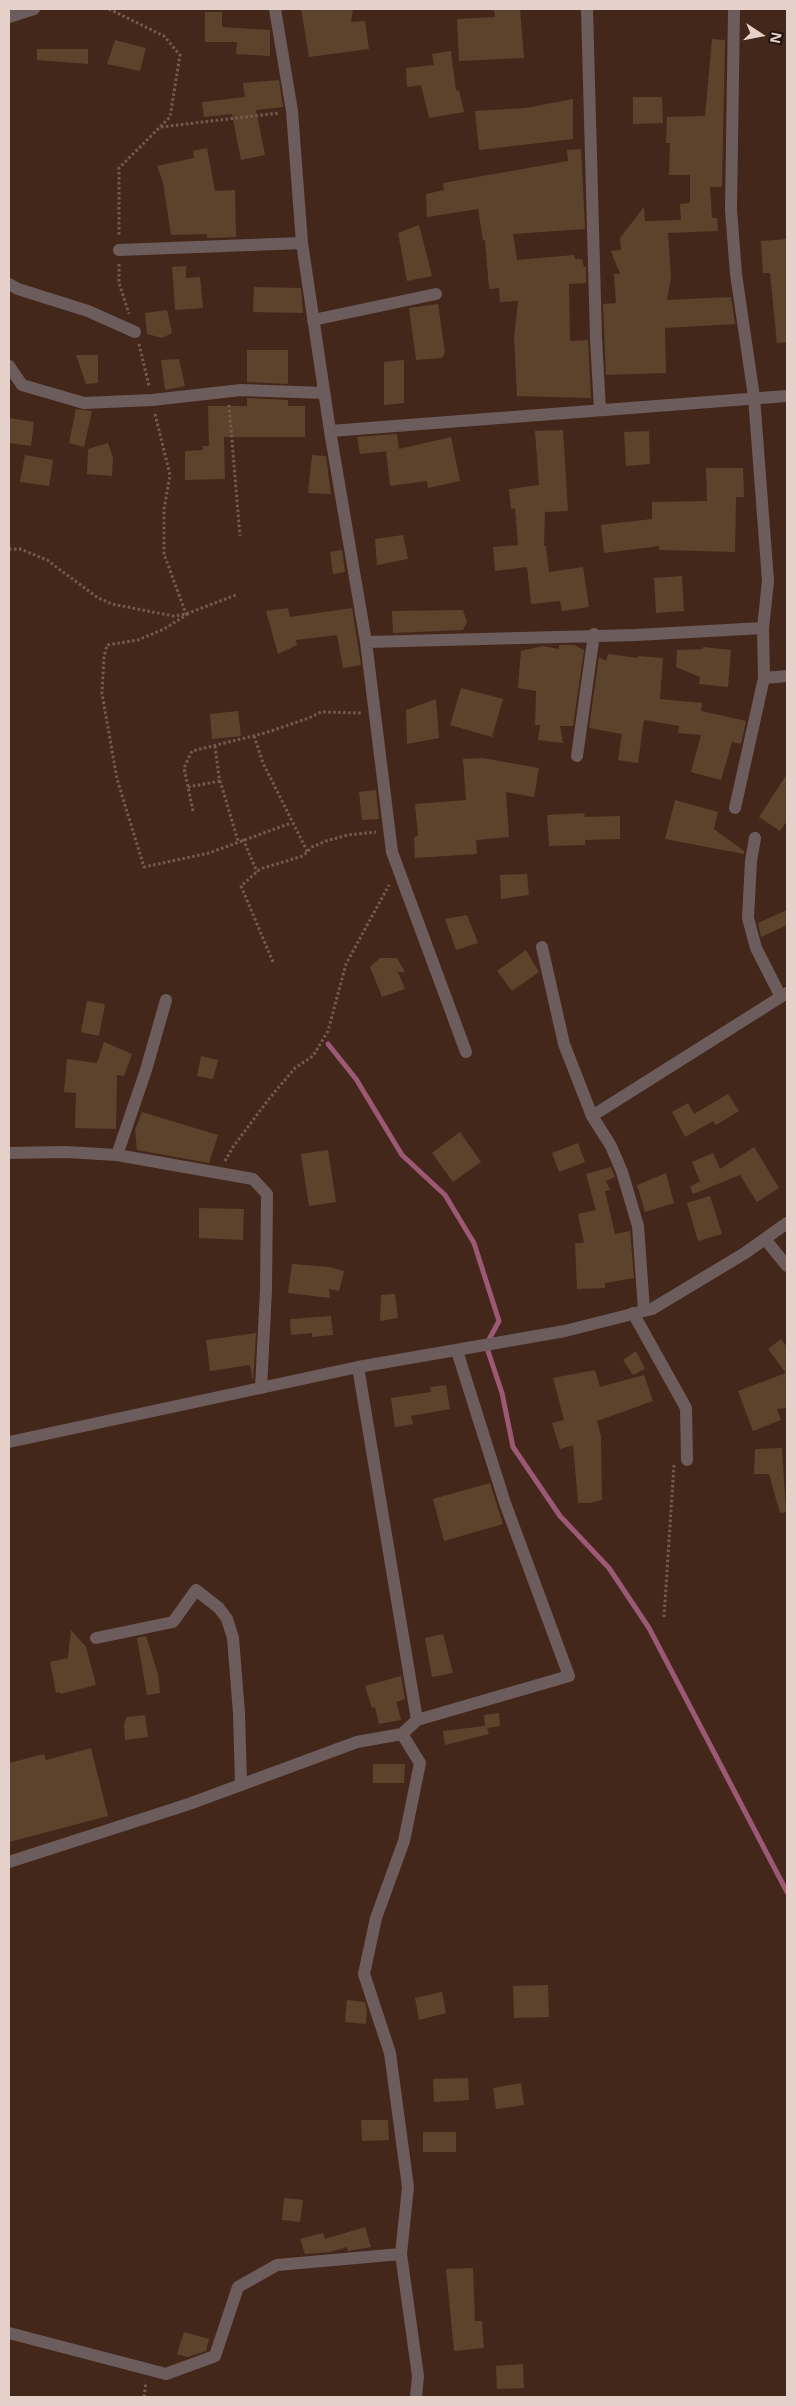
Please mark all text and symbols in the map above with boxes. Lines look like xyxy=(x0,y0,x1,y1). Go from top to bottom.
north arrow xyxy=(736,10,786,60)
text: N xyxy=(766,31,787,45)

